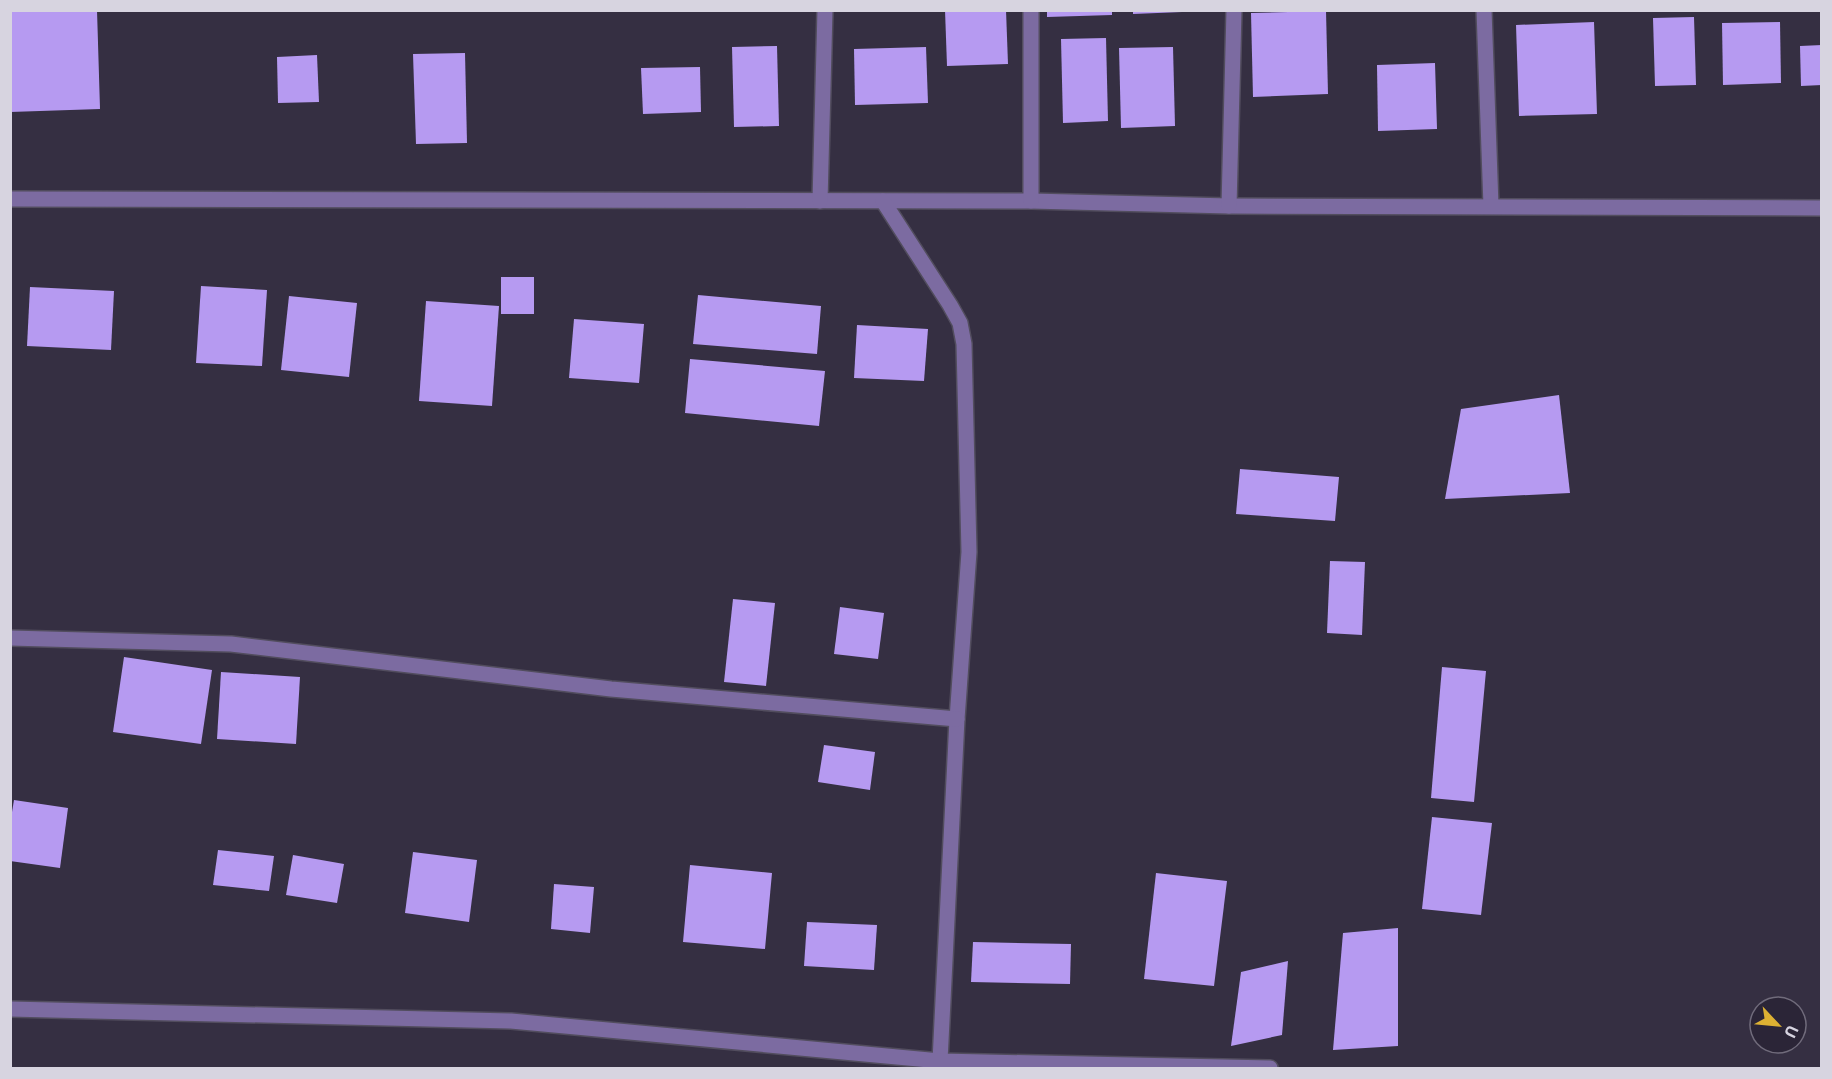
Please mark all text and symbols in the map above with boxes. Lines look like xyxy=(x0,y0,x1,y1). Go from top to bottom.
north arrow xyxy=(1748,995,1808,1055)
text: U xyxy=(1780,1022,1802,1041)

